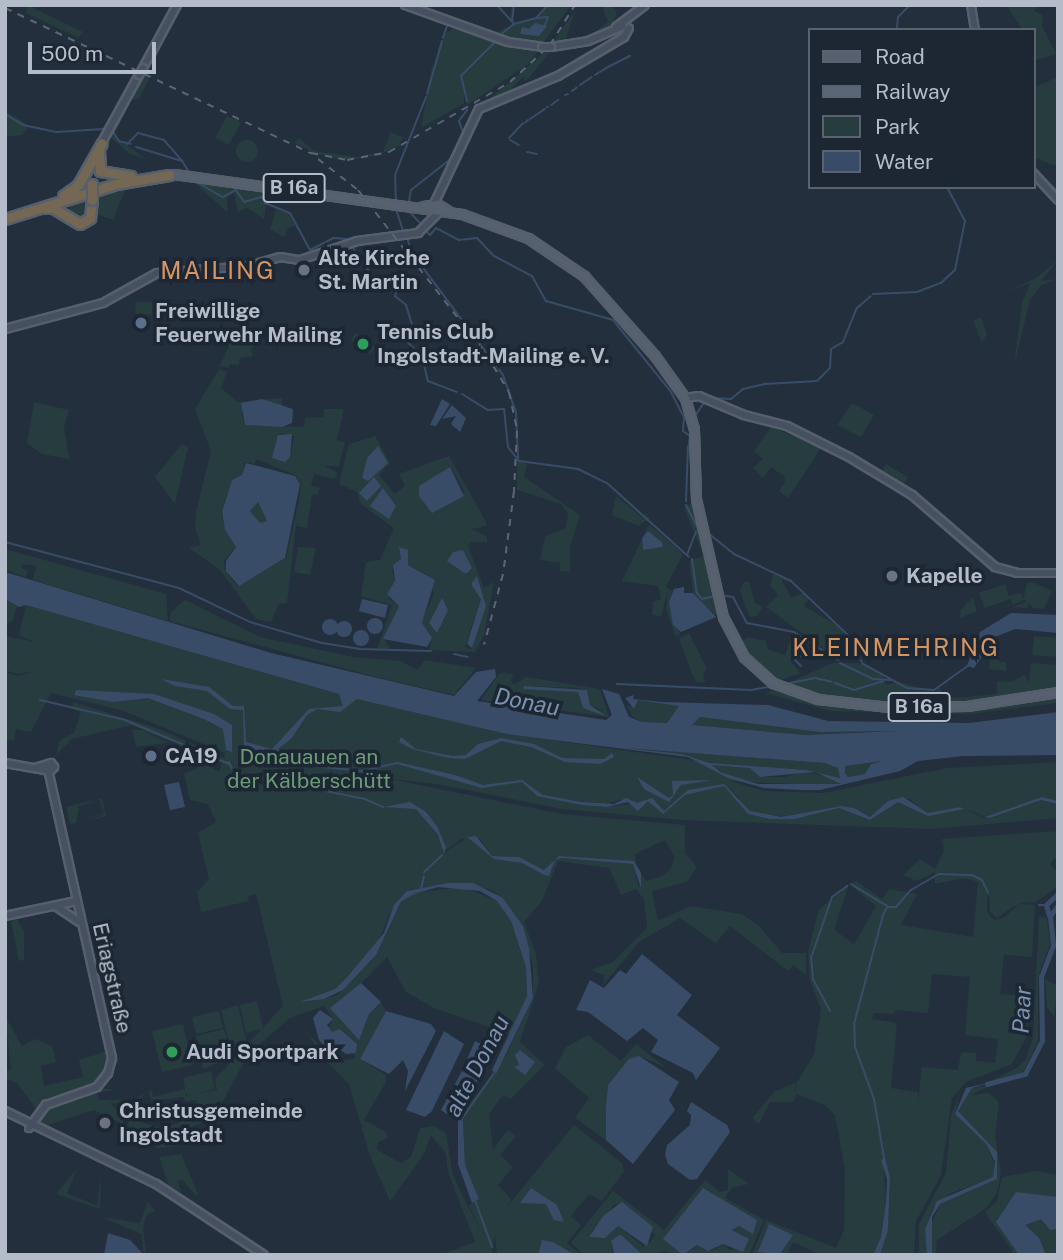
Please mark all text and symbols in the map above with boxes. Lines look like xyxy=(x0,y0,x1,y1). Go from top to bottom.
scale bar xyxy=(32,28,159,72)
legend xyxy=(808,28,1035,189)
text: 500 m xyxy=(41,41,103,66)
text: Road xyxy=(875,44,925,69)
text: Railway xyxy=(875,79,951,104)
text: Park xyxy=(875,114,920,139)
text: Water xyxy=(875,149,933,174)
road number: B 16a xyxy=(262,172,326,204)
place label: Alte Kirche St. Martin xyxy=(318,245,430,295)
district label: MAILING xyxy=(161,257,275,285)
marker: Alte Kirche St. Martin xyxy=(296,262,312,278)
place label: Freiwillige Feuerwehr Mailing xyxy=(155,298,342,348)
marker: Freiwillige Feuerwehr Mailing xyxy=(133,315,149,331)
place label: Tennis Club Ingolstadt-Mailing e. V. xyxy=(377,319,610,369)
marker: Tennis Club Ingolstadt-Mailing e. V. xyxy=(355,336,371,352)
place label: Kapelle xyxy=(906,563,983,589)
marker: Kapelle xyxy=(884,568,900,584)
district label: KLEINMEHRING xyxy=(794,634,998,662)
water label: Donau xyxy=(492,682,562,722)
road number: B 16a xyxy=(888,692,950,722)
place label: CA19 xyxy=(165,743,218,769)
park label: Donauauen an der Kälberschütt xyxy=(227,744,391,794)
marker: CA19 xyxy=(143,748,159,764)
street label: Eriagstraße xyxy=(87,920,137,1036)
water label: Paar xyxy=(1007,986,1037,1034)
water label: alte Donau xyxy=(439,1011,515,1121)
place label: Audi Sportpark xyxy=(186,1039,339,1065)
marker: Audi Sportpark xyxy=(164,1044,180,1060)
place label: Christusgemeinde Ingolstadt xyxy=(119,1098,303,1148)
marker: Christusgemeinde Ingolstadt xyxy=(97,1115,113,1131)

